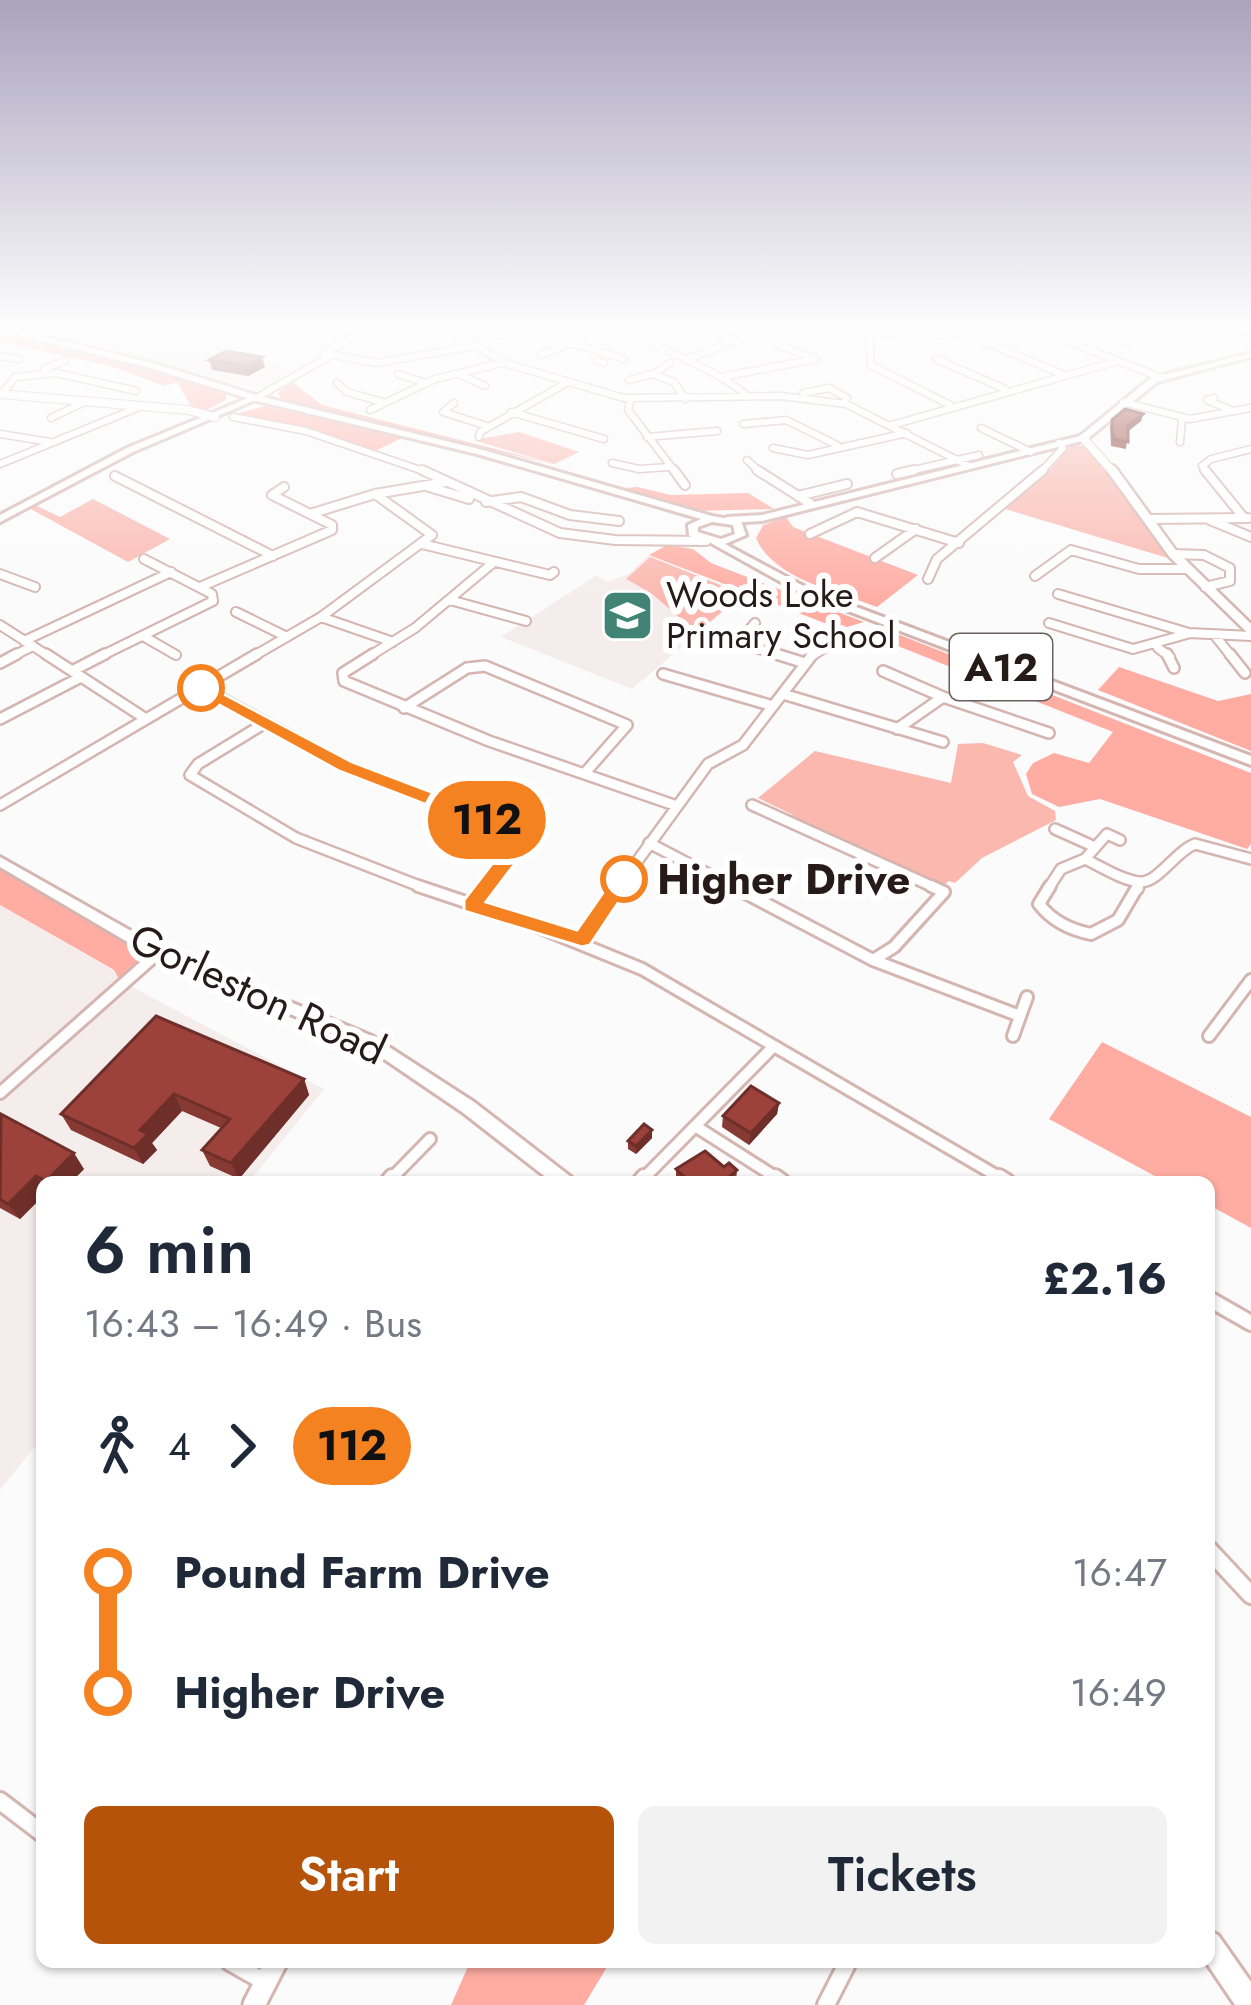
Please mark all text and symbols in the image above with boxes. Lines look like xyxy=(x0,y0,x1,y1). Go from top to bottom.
place label: Woods Loke Primary School xyxy=(666,568,896,661)
school or university icon: Woods Loke Primary School xyxy=(599,587,655,643)
road number: A12 xyxy=(950,634,1052,700)
unlabelled marker xyxy=(179,666,223,710)
line badge: 112 xyxy=(418,781,556,859)
text: 112 xyxy=(452,789,522,850)
place label: Higher Drive xyxy=(657,849,910,910)
marker: Higher Drive xyxy=(602,857,646,901)
street label: Gorleston Road xyxy=(120,908,396,1080)
text: 6 min xyxy=(84,1202,254,1298)
text: £2.16 xyxy=(1042,1246,1167,1311)
text: 16:43 – 16:49 · Bus xyxy=(84,1295,422,1352)
icon: walk xyxy=(84,1413,150,1479)
icon: forward xyxy=(209,1413,275,1479)
text: 112 xyxy=(317,1415,387,1476)
text: 4 xyxy=(168,1418,191,1475)
text: Pound Farm Drive xyxy=(174,1540,550,1605)
text: 16:47 xyxy=(1072,1544,1167,1601)
text: Higher Drive xyxy=(174,1660,445,1725)
text: 16:49 xyxy=(1070,1664,1167,1721)
button: Start xyxy=(84,1806,614,1944)
button: Tickets xyxy=(638,1806,1167,1944)

